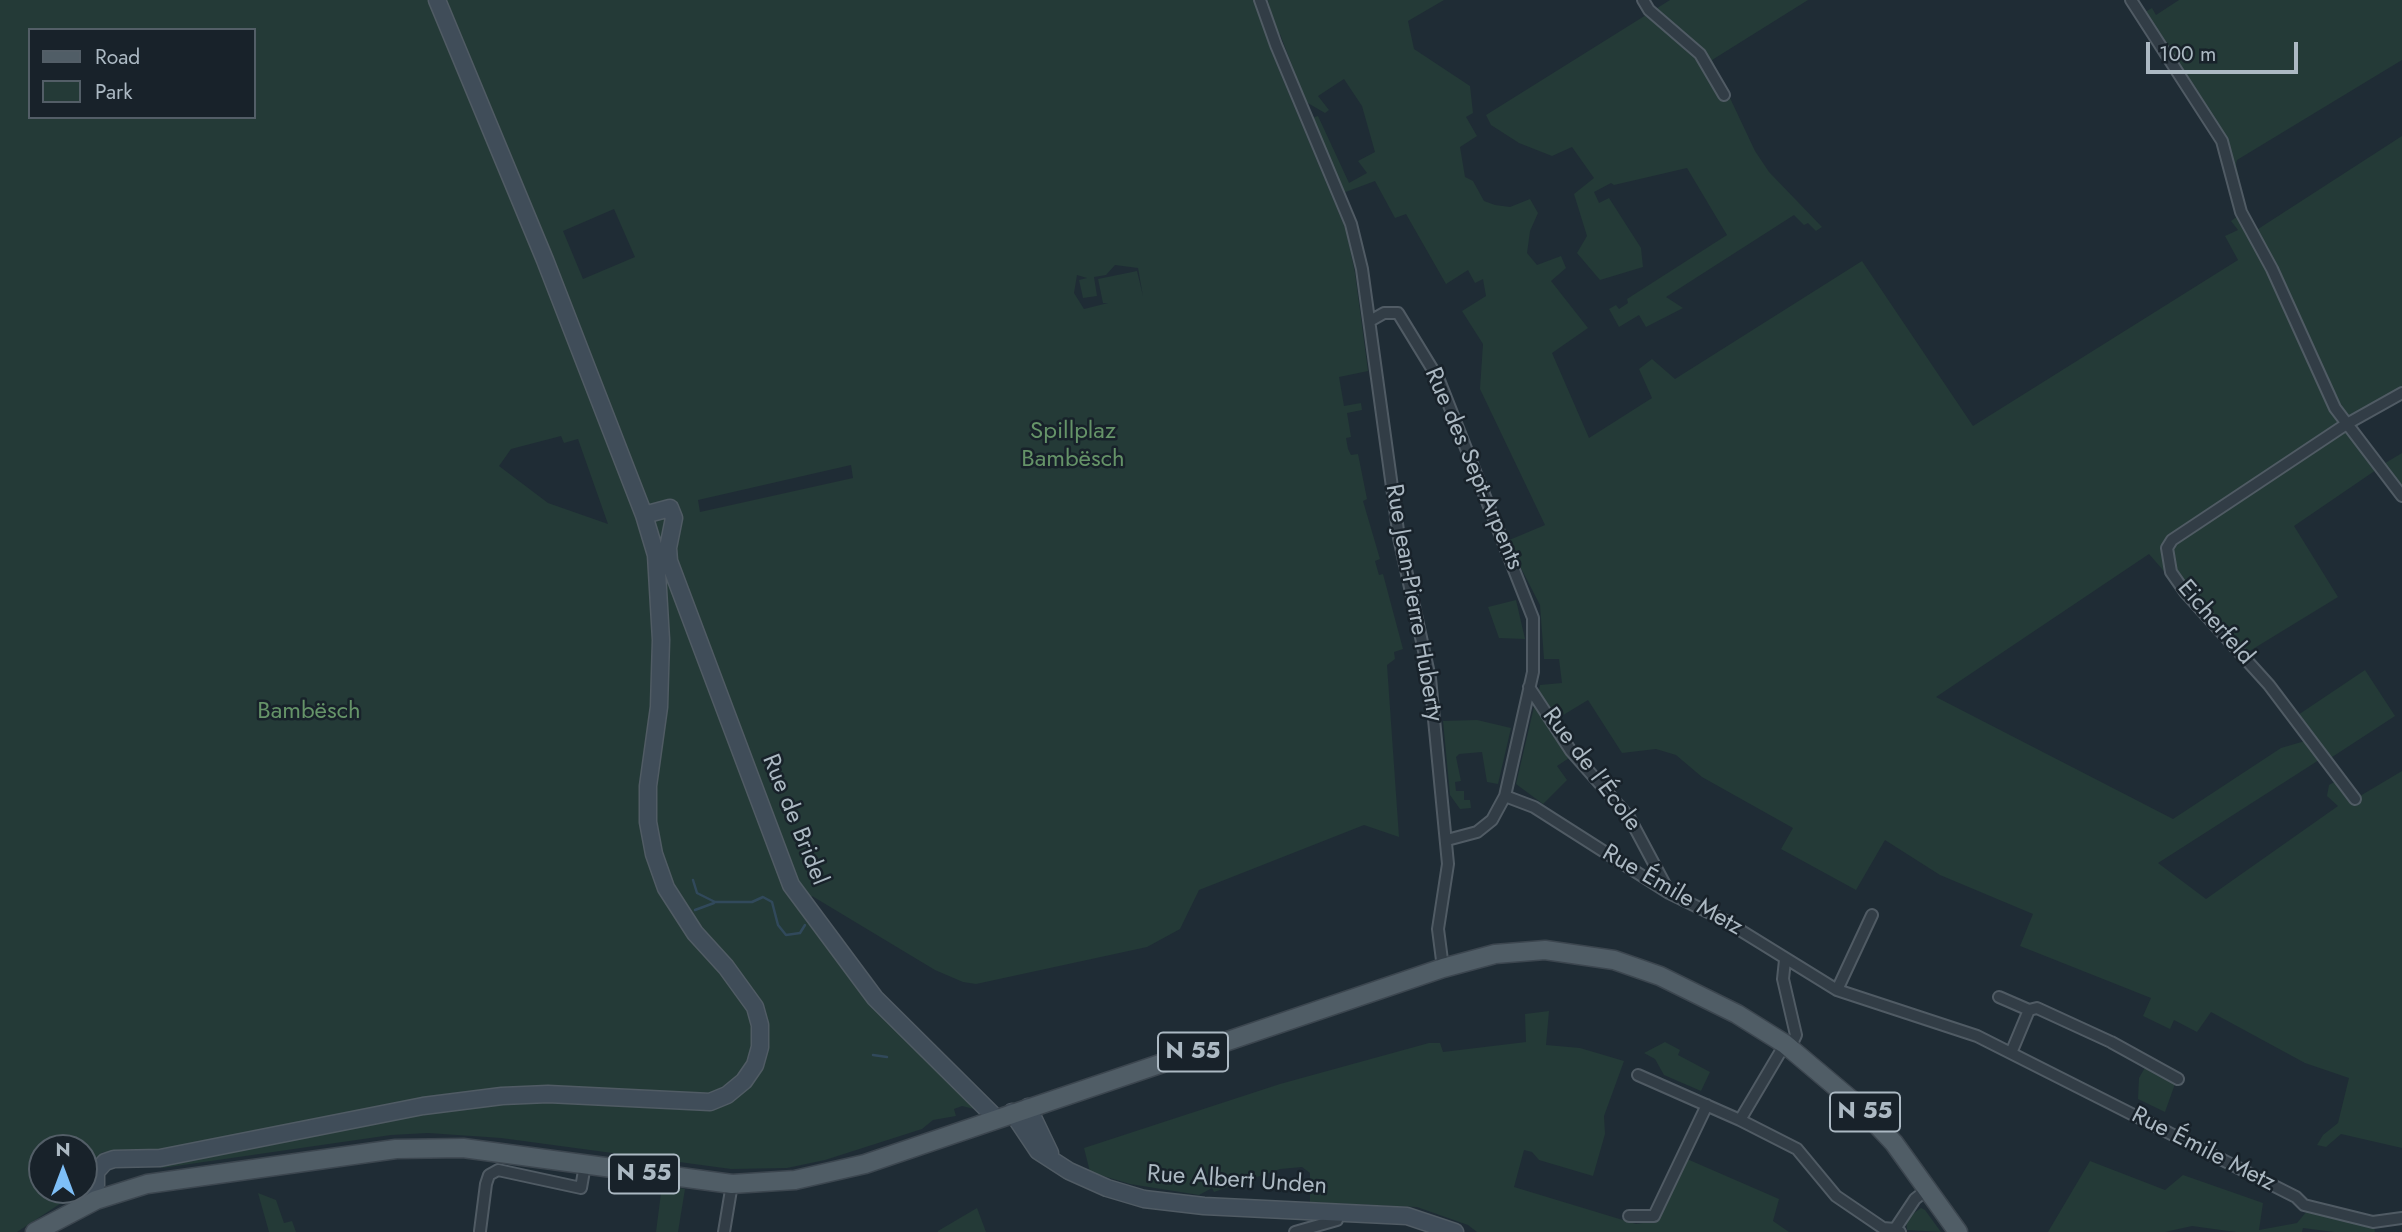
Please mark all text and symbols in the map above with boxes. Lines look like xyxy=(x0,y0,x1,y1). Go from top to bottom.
legend xyxy=(28,28,256,119)
scale bar xyxy=(2150,28,2302,72)
text: 100 m xyxy=(2159,39,2216,69)
text: Road xyxy=(95,42,140,72)
text: Park xyxy=(95,77,132,107)
street label: Rue des Sept-Arpents xyxy=(1417,364,1529,574)
park label: Spillplaz Bambësch xyxy=(1021,418,1125,474)
street label: Rue Jean-Pierre Huberty xyxy=(1378,482,1448,724)
street label: Eicherfeld xyxy=(2171,575,2259,671)
park label: Bambësch xyxy=(257,698,361,726)
street label: Rue de l'École xyxy=(1535,703,1647,837)
street label: Rue de Bridel xyxy=(755,751,833,889)
street label: Rue Émile Metz xyxy=(1597,839,1747,943)
road number: N 55 xyxy=(1158,1032,1228,1072)
road number: N 55 xyxy=(1830,1092,1900,1132)
street label: Rue Émile Metz xyxy=(2126,1101,2280,1199)
north arrow xyxy=(28,1134,98,1204)
text: N xyxy=(55,1136,71,1163)
road number: N 55 xyxy=(609,1154,679,1194)
street label: Rue Albert Unden xyxy=(1146,1160,1328,1202)

